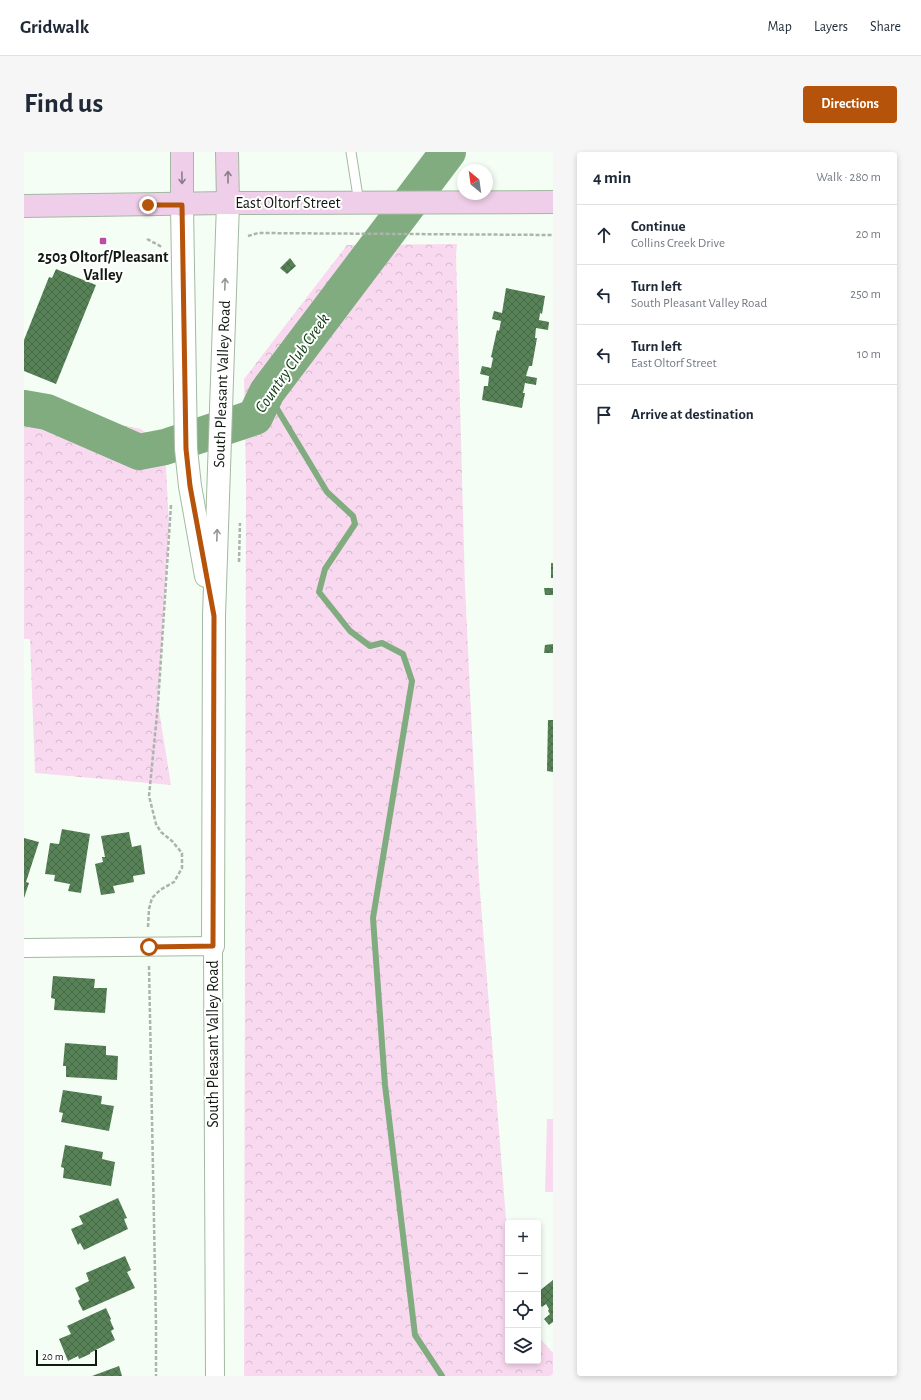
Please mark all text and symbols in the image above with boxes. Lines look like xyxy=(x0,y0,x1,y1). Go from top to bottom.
text: Gridwalk xyxy=(20,18,89,37)
text: Map xyxy=(767,20,792,34)
text: Layers xyxy=(814,20,848,34)
text: Share xyxy=(870,20,901,34)
button: Directions xyxy=(803,86,897,123)
text: Find us xyxy=(24,90,103,118)
north arrow xyxy=(457,164,493,200)
text: 4 min xyxy=(593,169,631,186)
one-way arrow xyxy=(178,171,186,184)
one-way arrow xyxy=(224,171,232,184)
text: Walk · 280 m xyxy=(816,171,881,184)
street label: East Oltorf Street xyxy=(235,195,341,211)
route end xyxy=(139,196,157,214)
text: Continue xyxy=(631,219,686,234)
icon: ahead xyxy=(593,224,615,246)
text: 20 m xyxy=(856,228,881,241)
marker: 2503 Oltorf/Pleasant Valley xyxy=(98,236,108,246)
text: Collins Creek Drive xyxy=(631,237,725,250)
place label: 2503 Oltorf/Pleasant Valley xyxy=(38,249,169,284)
one-way arrow xyxy=(221,278,229,291)
text: Turn left xyxy=(631,279,682,294)
icon: left xyxy=(593,284,615,306)
text: 250 m xyxy=(850,288,881,301)
text: South Pleasant Valley Road xyxy=(631,297,767,310)
street label: South Pleasant Valley Road xyxy=(211,300,234,468)
water label: Country Club Creek xyxy=(251,310,333,416)
text: Turn left xyxy=(631,339,682,354)
icon: left xyxy=(593,344,615,366)
text: 10 m xyxy=(857,348,881,361)
text: East Oltorf Street xyxy=(631,357,717,370)
icon: arrive xyxy=(593,404,615,426)
text: Arrive at destination xyxy=(631,407,754,422)
one-way arrow xyxy=(213,529,221,542)
route start xyxy=(140,938,158,956)
street label: South Pleasant Valley Road xyxy=(205,960,222,1128)
map controls xyxy=(505,1220,541,1364)
button: + xyxy=(505,1220,541,1256)
button: − xyxy=(505,1256,541,1292)
button: locate xyxy=(505,1292,541,1328)
button: layers xyxy=(505,1328,541,1364)
scale bar xyxy=(36,1348,97,1367)
text: 20 m xyxy=(42,1351,63,1362)

